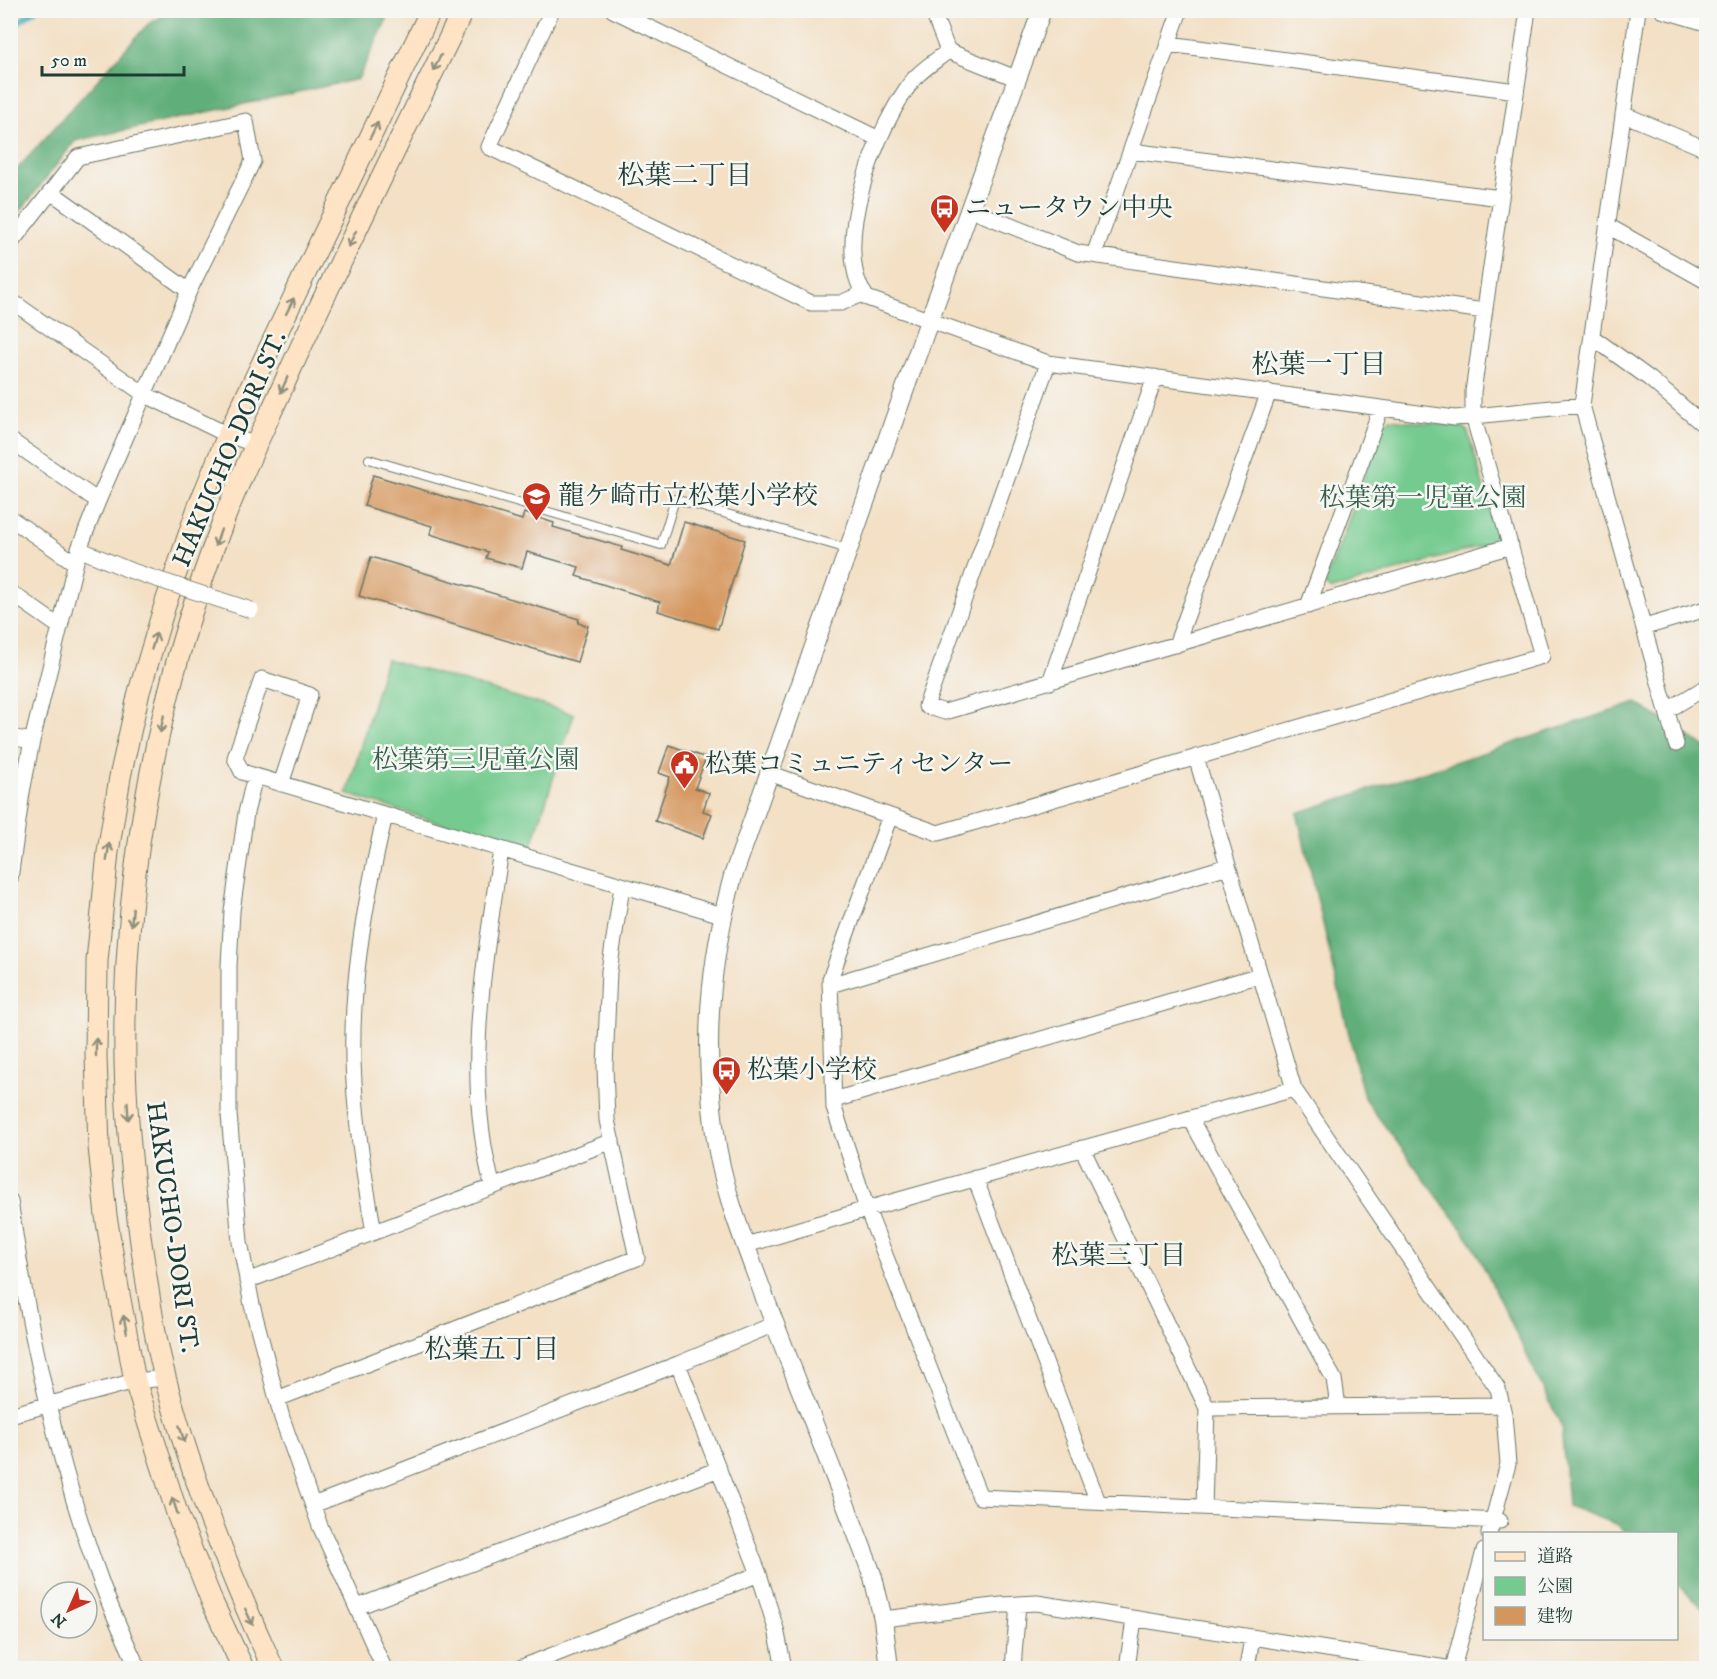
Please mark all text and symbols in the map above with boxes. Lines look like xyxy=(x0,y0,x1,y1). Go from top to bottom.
scale bar xyxy=(42,39,184,77)
text: 50 m xyxy=(51,50,87,72)
one-way arrow xyxy=(431,54,443,72)
one-way arrow xyxy=(369,122,381,140)
district label: 松葉二丁目 xyxy=(618,159,753,193)
bus stop icon: ニュータウン中央 xyxy=(928,192,960,234)
place label: ニュータウン中央 xyxy=(965,192,1173,225)
one-way arrow xyxy=(346,229,358,247)
one-way arrow xyxy=(284,298,296,316)
street label: HAKUCHO-DORI ST. xyxy=(165,326,295,572)
district label: 松葉一丁目 xyxy=(1252,348,1387,382)
one-way arrow xyxy=(277,376,289,394)
school or university icon: 龍ケ崎市立松葉小学校 xyxy=(521,480,553,522)
place label: 龍ケ崎市立松葉小学校 xyxy=(558,480,818,513)
park label: 松葉第一児童公園 xyxy=(1319,482,1527,515)
one-way arrow xyxy=(212,528,223,547)
one-way arrow xyxy=(149,632,160,651)
one-way arrow xyxy=(155,714,167,733)
park label: 松葉第三児童公園 xyxy=(372,744,580,777)
public building icon: 松葉コミュニティセンター xyxy=(668,748,700,790)
place label: 松葉コミュニティセンター xyxy=(705,748,1013,781)
one-way arrow xyxy=(103,843,114,863)
one-way arrow xyxy=(126,906,137,926)
one-way arrow xyxy=(90,1037,102,1057)
bus stop icon: 松葉小学校 xyxy=(710,1054,742,1096)
place label: 松葉小学校 xyxy=(747,1054,877,1087)
street label: HAKUCHO-DORI ST. xyxy=(138,1099,206,1355)
one-way arrow xyxy=(122,1101,133,1121)
district label: 松葉三丁目 xyxy=(1052,1239,1187,1273)
one-way arrow xyxy=(119,1314,130,1334)
district label: 松葉五丁目 xyxy=(425,1333,560,1367)
one-way arrow xyxy=(177,1424,188,1443)
one-way arrow xyxy=(169,1497,180,1516)
legend xyxy=(1483,1532,1678,1640)
text: 道路 xyxy=(1537,1546,1573,1568)
text: 公園 xyxy=(1537,1576,1573,1598)
north arrow xyxy=(39,1580,99,1640)
text: 建物 xyxy=(1537,1606,1573,1628)
one-way arrow xyxy=(244,1607,256,1625)
text: N xyxy=(47,1608,71,1632)

